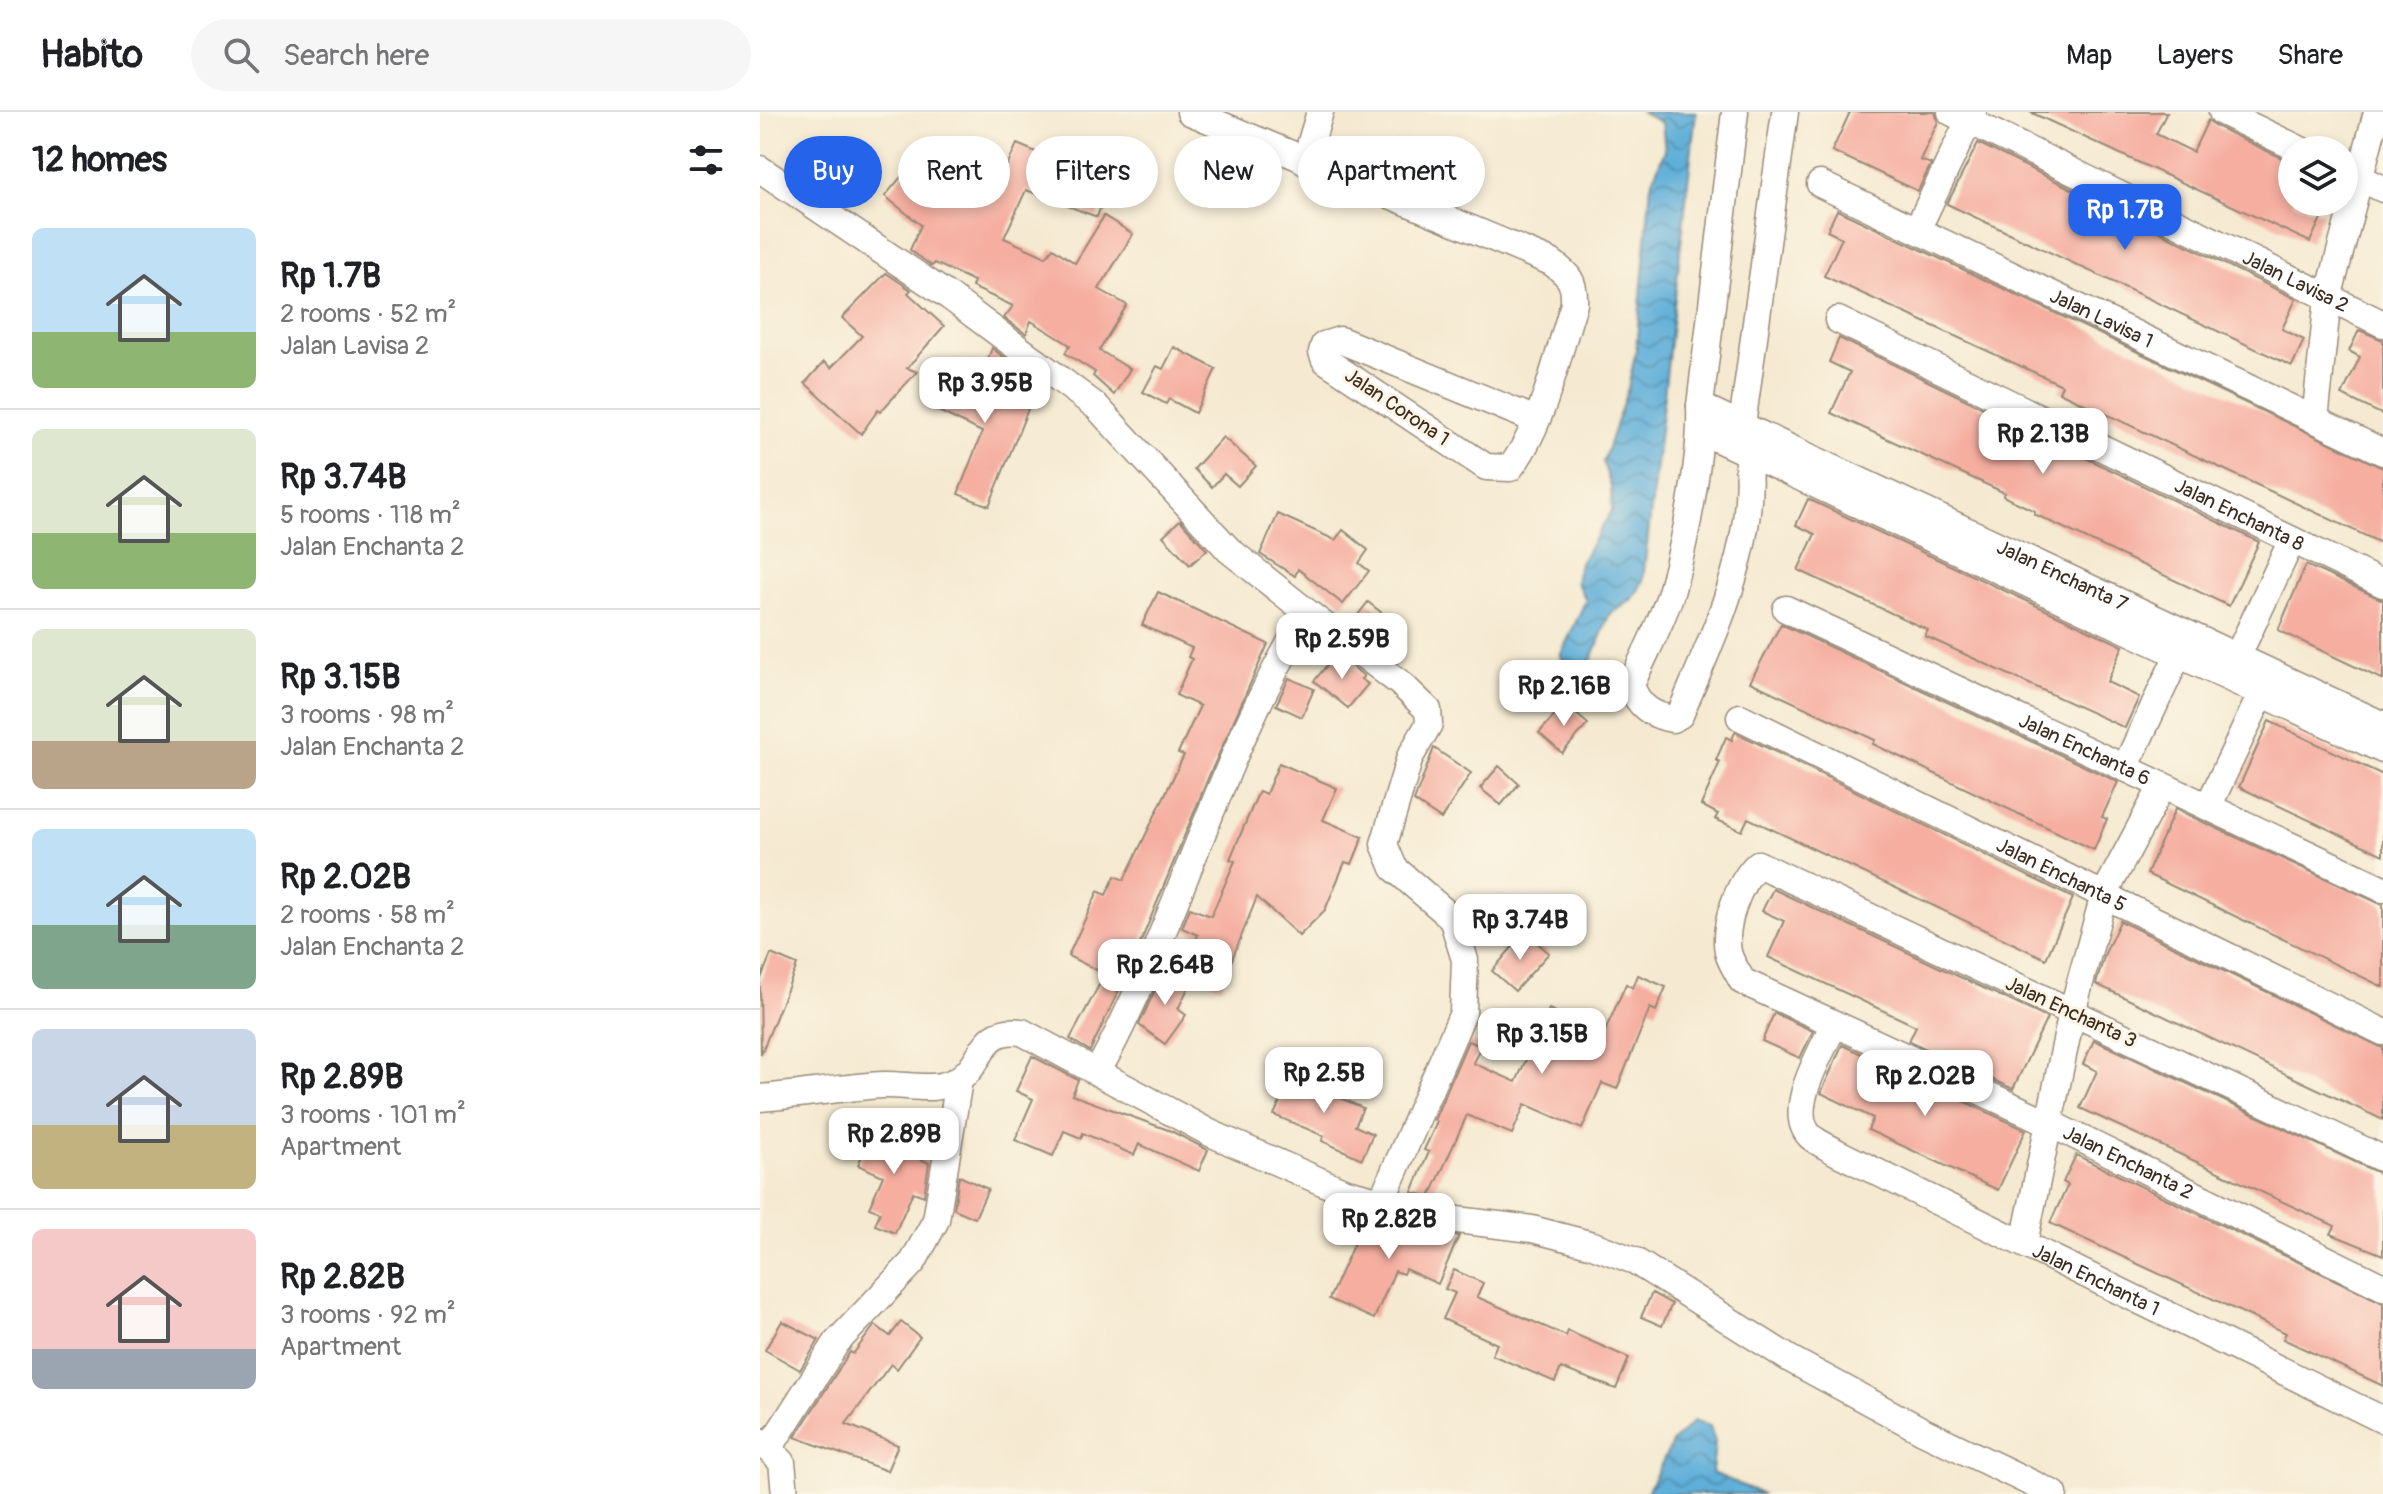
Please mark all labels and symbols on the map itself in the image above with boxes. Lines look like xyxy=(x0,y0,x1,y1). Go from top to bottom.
pin: Rp 1.7B xyxy=(2051,184,2199,252)
street label: Jalan Lavisa 2 xyxy=(2239,245,2353,318)
street label: Jalan Lavisa 1 xyxy=(2046,283,2157,353)
pin: Rp 3.95B xyxy=(902,357,1068,425)
street label: Jalan Corona 1 xyxy=(1340,363,1454,451)
pin: Rp 2.13B xyxy=(1960,408,2126,476)
street label: Jalan Enchanta 8 xyxy=(2170,472,2308,556)
street label: Jalan Enchanta 7 xyxy=(1993,534,2132,617)
pin: Rp 2.59B xyxy=(1259,613,1425,681)
pin: Rp 2.16B xyxy=(1481,660,1647,728)
street label: Jalan Enchanta 6 xyxy=(2015,708,2155,791)
street label: Jalan Enchanta 5 xyxy=(1992,832,2131,917)
pin: Rp 3.74B xyxy=(1437,894,1603,962)
pin: Rp 2.64B xyxy=(1082,939,1248,1007)
street label: Jalan Enchanta 3 xyxy=(2001,971,2141,1053)
pin: Rp 3.15B xyxy=(1459,1008,1625,1076)
pin: Rp 2.5B xyxy=(1250,1047,1398,1115)
pin: Rp 2.02B xyxy=(1842,1050,2008,1118)
pin: Rp 2.89B xyxy=(811,1108,977,1176)
street label: Jalan Enchanta 2 xyxy=(2059,1119,2198,1205)
pin: Rp 2.82B xyxy=(1306,1193,1472,1261)
street label: Jalan Enchanta 1 xyxy=(2028,1238,2164,1321)

